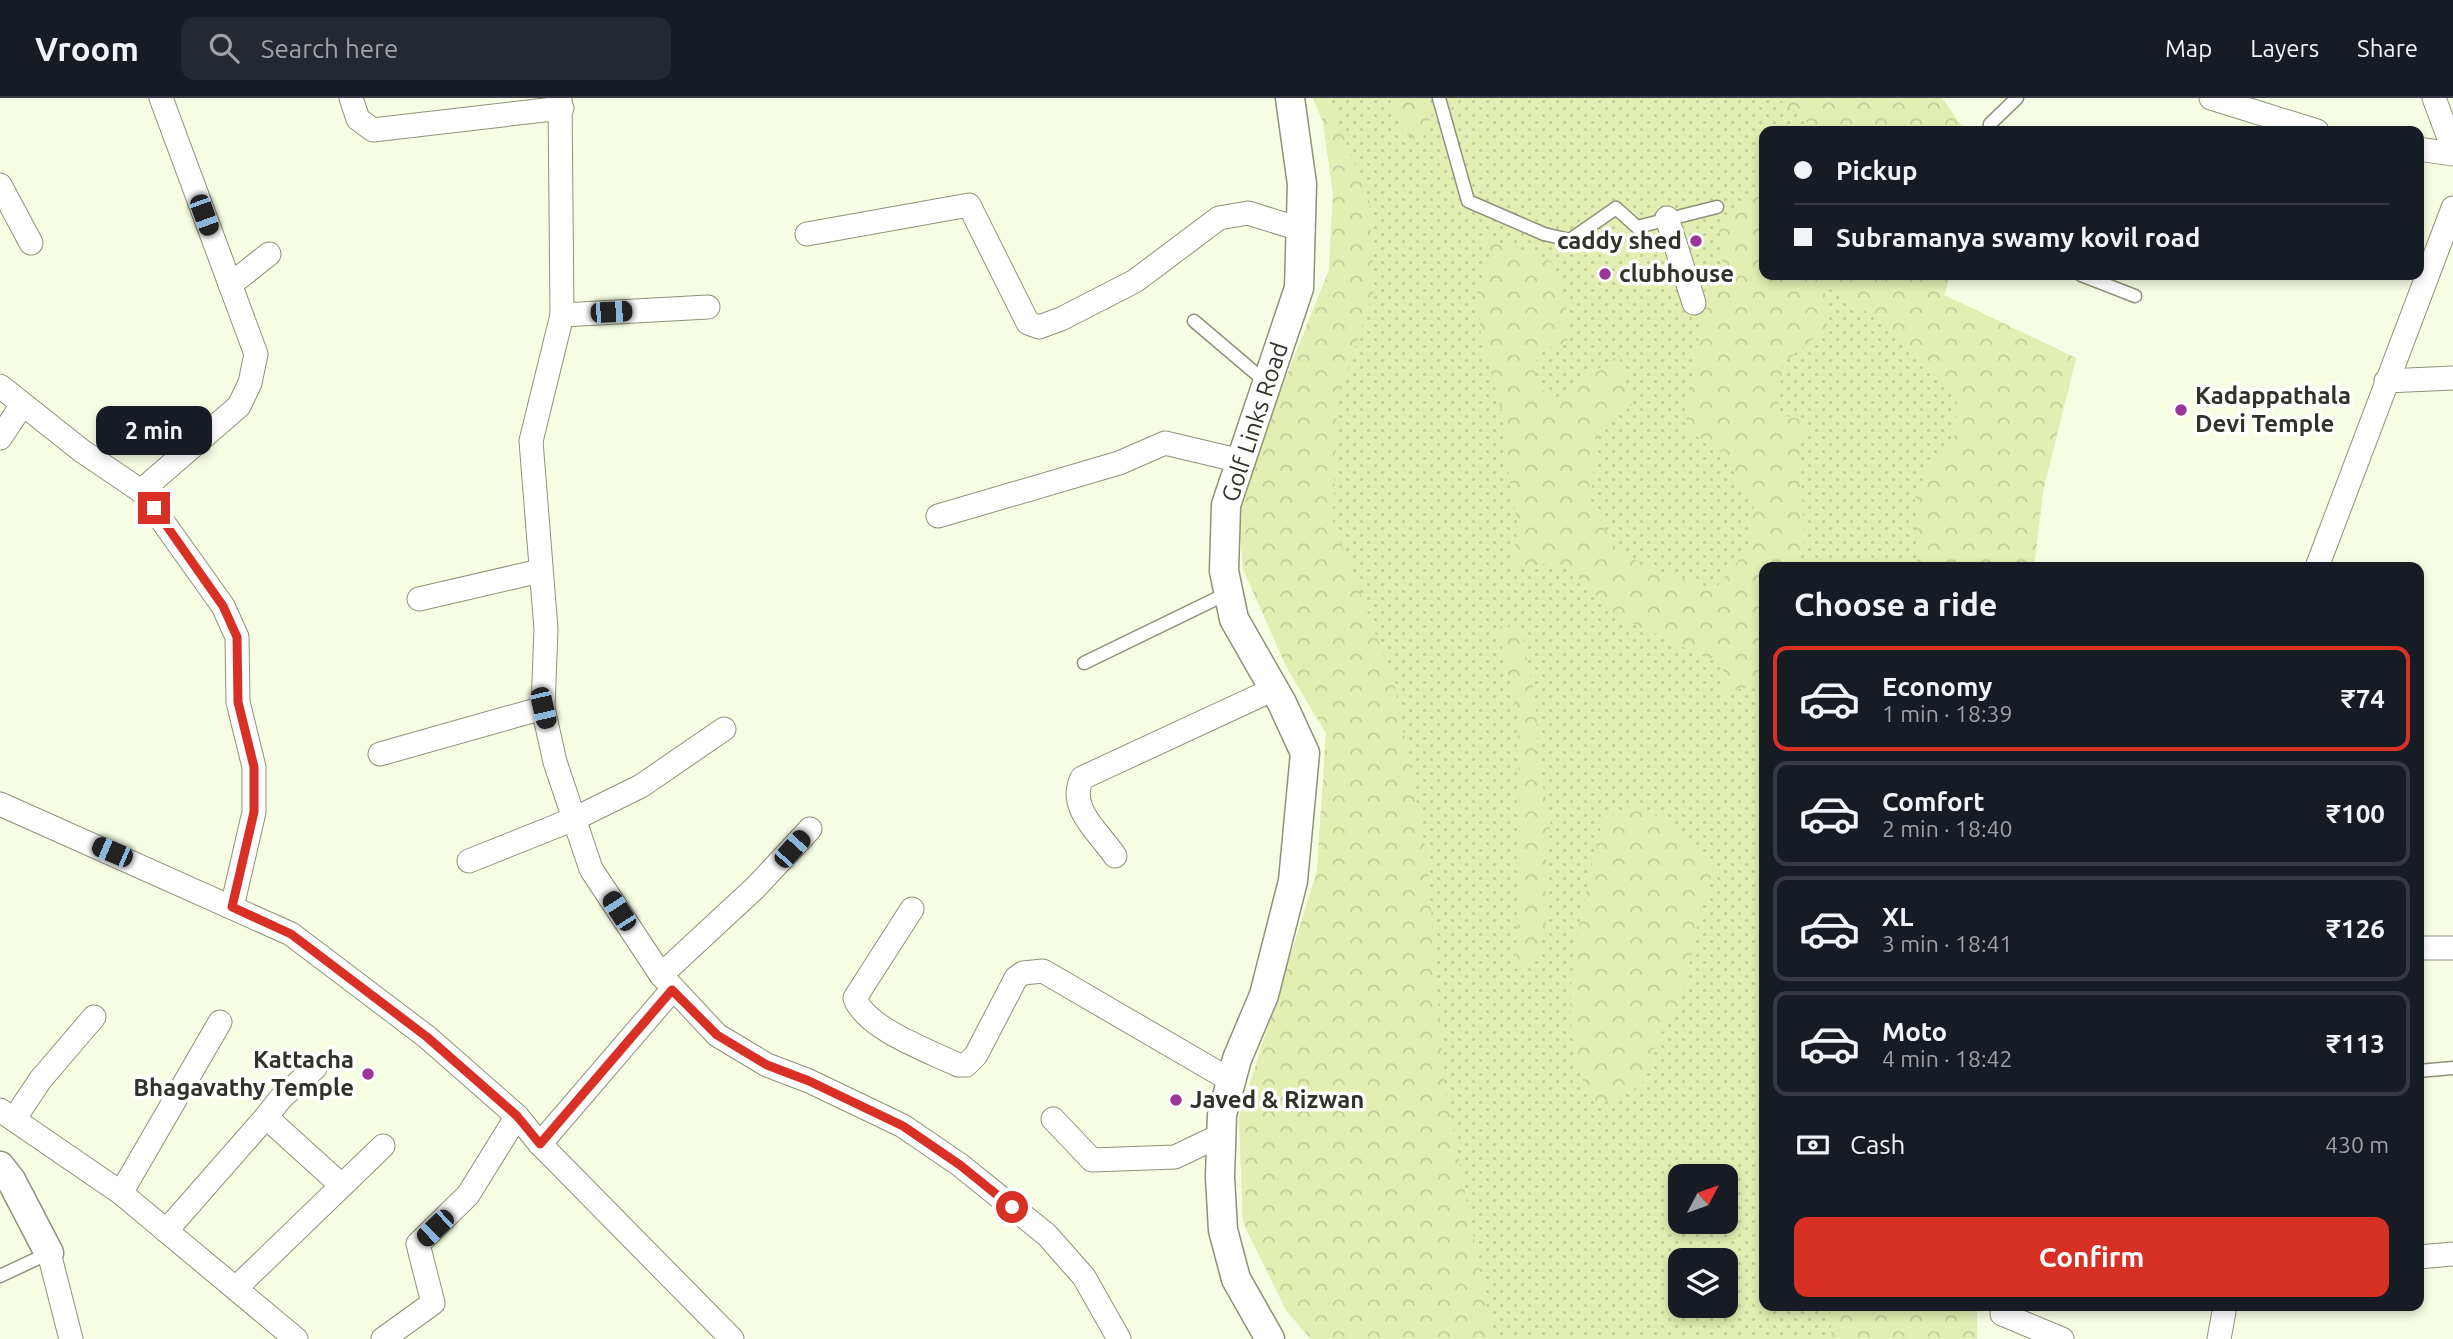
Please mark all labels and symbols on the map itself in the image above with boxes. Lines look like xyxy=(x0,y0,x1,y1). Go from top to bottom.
car xyxy=(187,192,222,238)
place label: caddy shed xyxy=(1557,227,1682,254)
marker: caddy shed xyxy=(1688,233,1704,249)
place label: clubhouse xyxy=(1619,260,1734,287)
marker: clubhouse xyxy=(1597,266,1613,282)
car xyxy=(590,300,633,324)
street label: Golf Links Road xyxy=(1216,339,1293,505)
place label: Kadappathala Devi Temple xyxy=(2195,382,2351,437)
marker: Kadappathala Devi Temple xyxy=(2173,402,2189,418)
callout: 2 min xyxy=(96,406,212,456)
route end xyxy=(138,492,170,524)
car xyxy=(529,685,558,731)
car xyxy=(771,826,814,872)
car xyxy=(89,834,136,870)
car xyxy=(599,888,640,934)
place label: Kattacha Bhagavathy Temple xyxy=(133,1046,354,1101)
marker: Kattacha Bhagavathy Temple xyxy=(360,1066,376,1082)
place label: Javed & Rizwan xyxy=(1190,1086,1364,1113)
marker: Javed & Rizwan xyxy=(1168,1092,1184,1108)
north arrow xyxy=(1668,1164,1738,1234)
route start xyxy=(996,1191,1028,1223)
car xyxy=(413,1206,458,1250)

